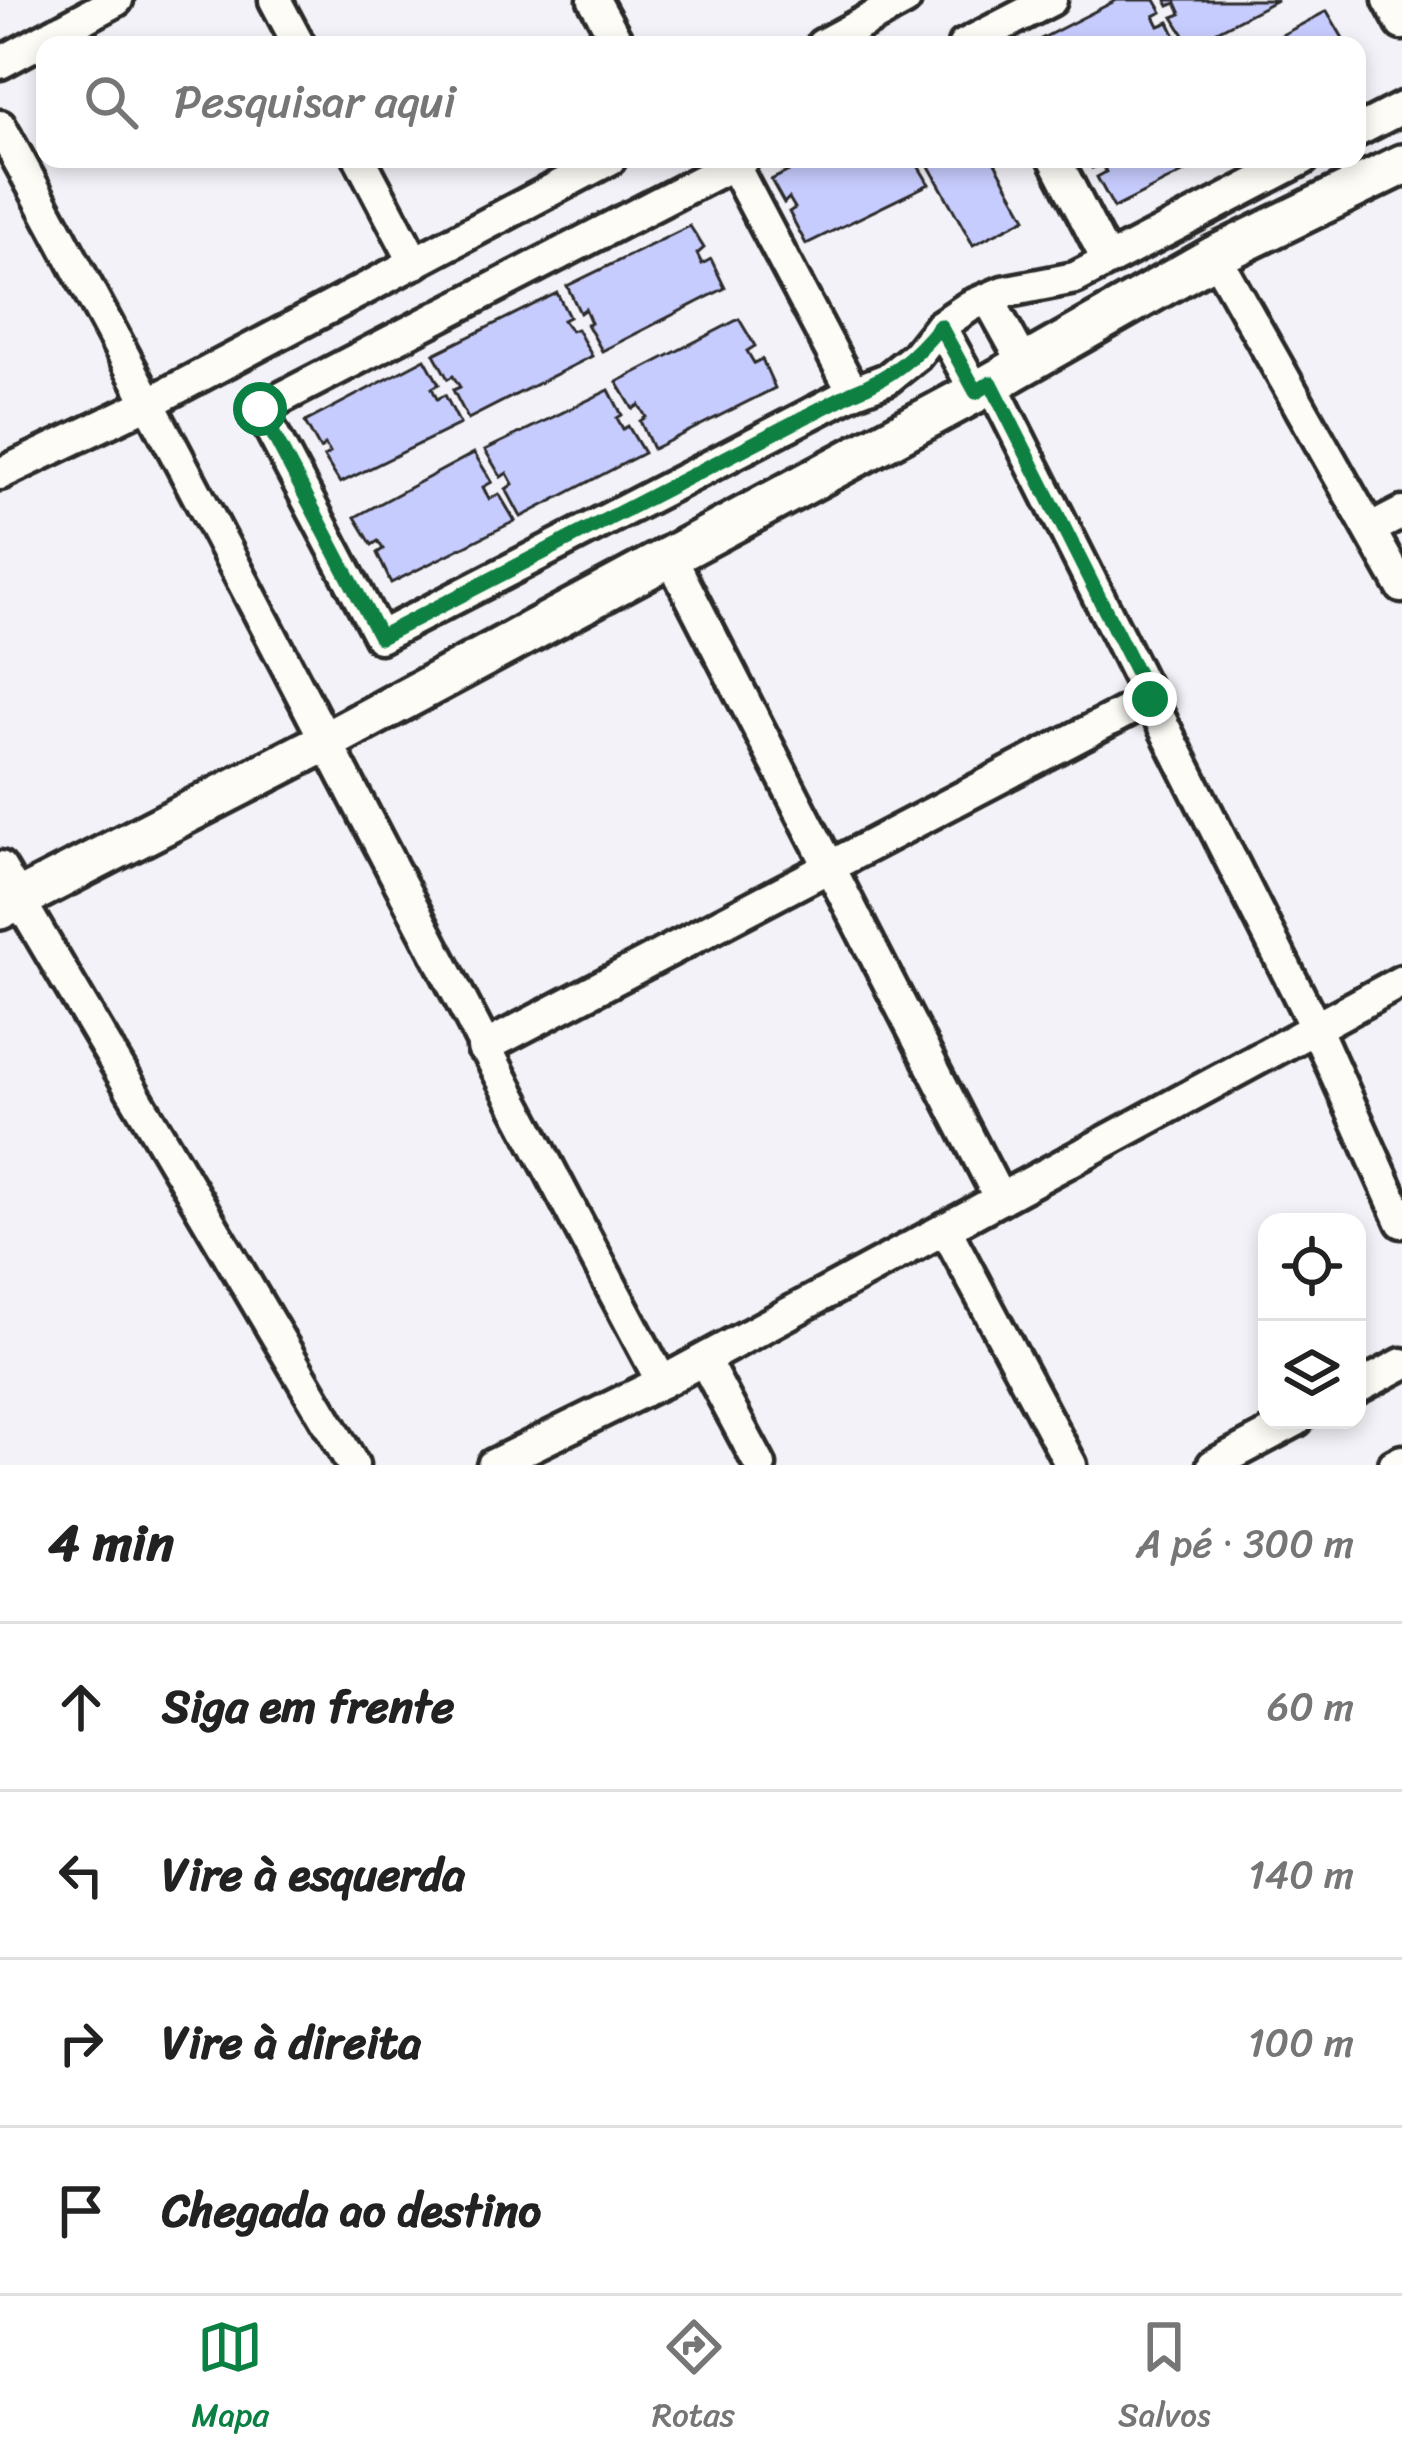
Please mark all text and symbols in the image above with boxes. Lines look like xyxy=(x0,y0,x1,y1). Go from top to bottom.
search box xyxy=(36,36,1366,168)
text: Pesquisar aqui xyxy=(174,62,456,142)
icon: search xyxy=(78,69,144,135)
route start xyxy=(233,382,287,436)
route end xyxy=(1123,672,1177,726)
map controls xyxy=(1258,1213,1366,1429)
button: locate xyxy=(1258,1213,1366,1321)
button: layers xyxy=(1258,1321,1366,1429)
text: 4 min xyxy=(48,1498,174,1588)
text: A pé · 300 m xyxy=(1136,1509,1354,1578)
text: Siga em frente xyxy=(162,1667,454,1747)
text: 60 m xyxy=(1267,1672,1354,1741)
icon: ahead xyxy=(48,1674,114,1740)
text: Vire à esquerda xyxy=(162,1835,465,1915)
text: 140 m xyxy=(1248,1840,1354,1909)
icon: left xyxy=(48,1842,114,1908)
text: Vire à direita xyxy=(162,2003,421,2083)
text: 100 m xyxy=(1248,2008,1354,2077)
icon: right xyxy=(48,2010,114,2076)
text: Chegada ao destino xyxy=(162,2171,541,2251)
icon: arrive xyxy=(48,2178,114,2244)
tab: Mapa xyxy=(192,2314,269,2444)
tab: Rotas xyxy=(652,2314,735,2444)
tab: Salvos xyxy=(1118,2314,1210,2444)

